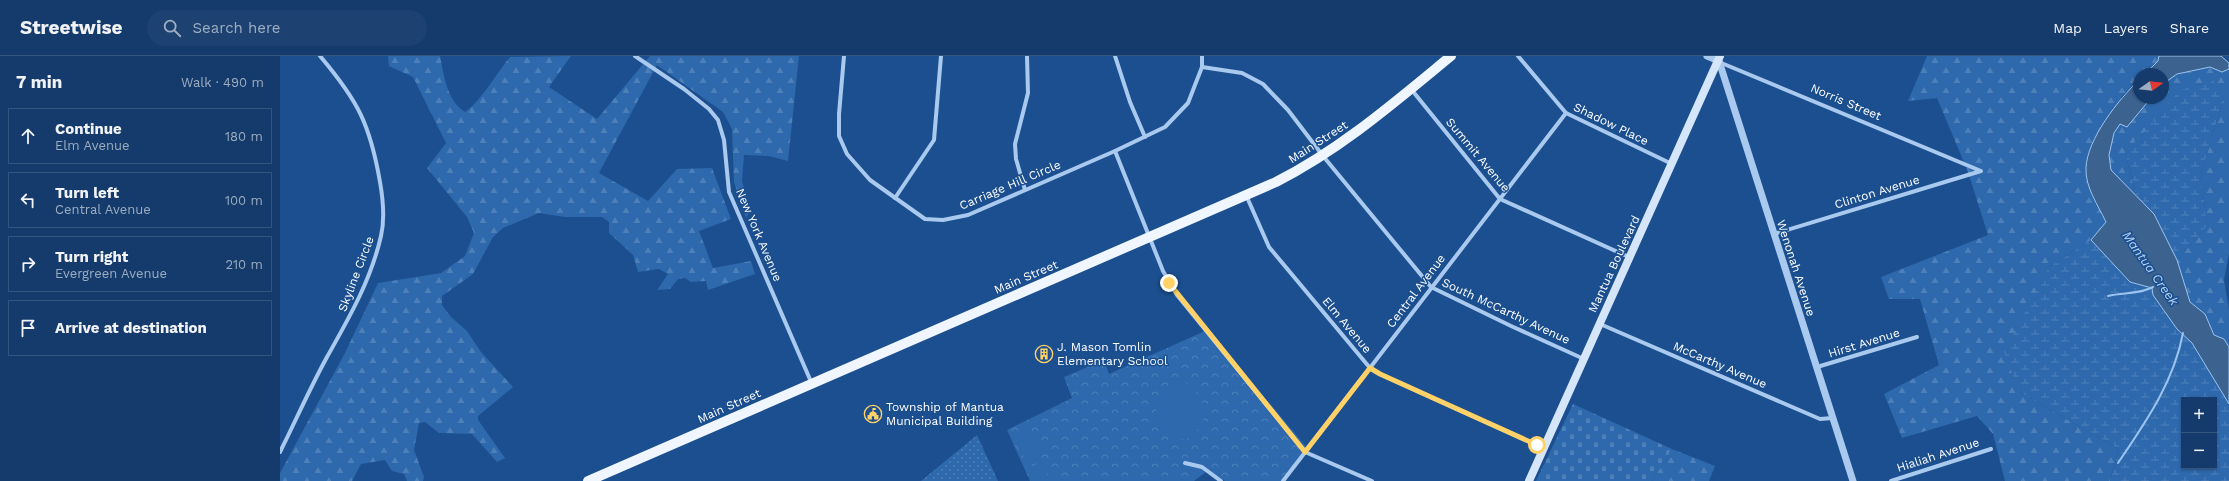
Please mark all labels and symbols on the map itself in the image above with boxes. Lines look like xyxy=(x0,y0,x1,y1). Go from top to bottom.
north arrow xyxy=(2133,68,2169,104)
street label: Norris Street xyxy=(1809,81,1883,123)
street label: Shadow Place xyxy=(1571,100,1651,148)
street label: Summit Avenue xyxy=(1443,115,1513,195)
street label: Main Street xyxy=(1286,118,1350,166)
street label: Carriage Hill Circle xyxy=(957,157,1063,213)
street label: Clinton Avenue xyxy=(1833,172,1921,212)
street label: New York Avenue xyxy=(733,186,785,284)
street label: Mantua Boulevard xyxy=(1585,213,1643,315)
street label: Wenonah Avenue xyxy=(1774,218,1818,318)
water label: Mantua Creek xyxy=(2119,228,2182,309)
street label: Skyline Circle xyxy=(335,234,377,314)
street label: Central Avenue xyxy=(1384,251,1448,330)
street label: Main Street xyxy=(992,257,1060,297)
route end xyxy=(1160,274,1178,292)
street label: South McCarthy Avenue xyxy=(1440,275,1572,347)
street label: Elm Avenue xyxy=(1320,294,1375,356)
street label: Hirst Avenue xyxy=(1827,325,1902,361)
street label: McCarthy Avenue xyxy=(1671,339,1769,391)
place label: J. Mason Tomlin Elementary School xyxy=(1057,340,1168,368)
building icon: J. Mason Tomlin Elementary School xyxy=(1034,344,1054,364)
street label: Main Street xyxy=(695,386,763,426)
place label: Township of Mantua Municipal Building xyxy=(886,400,1004,428)
public building icon: Township of Mantua Municipal Building xyxy=(863,404,883,424)
street label: Hialiah Avenue xyxy=(1895,435,1981,475)
route start xyxy=(1528,436,1546,454)

